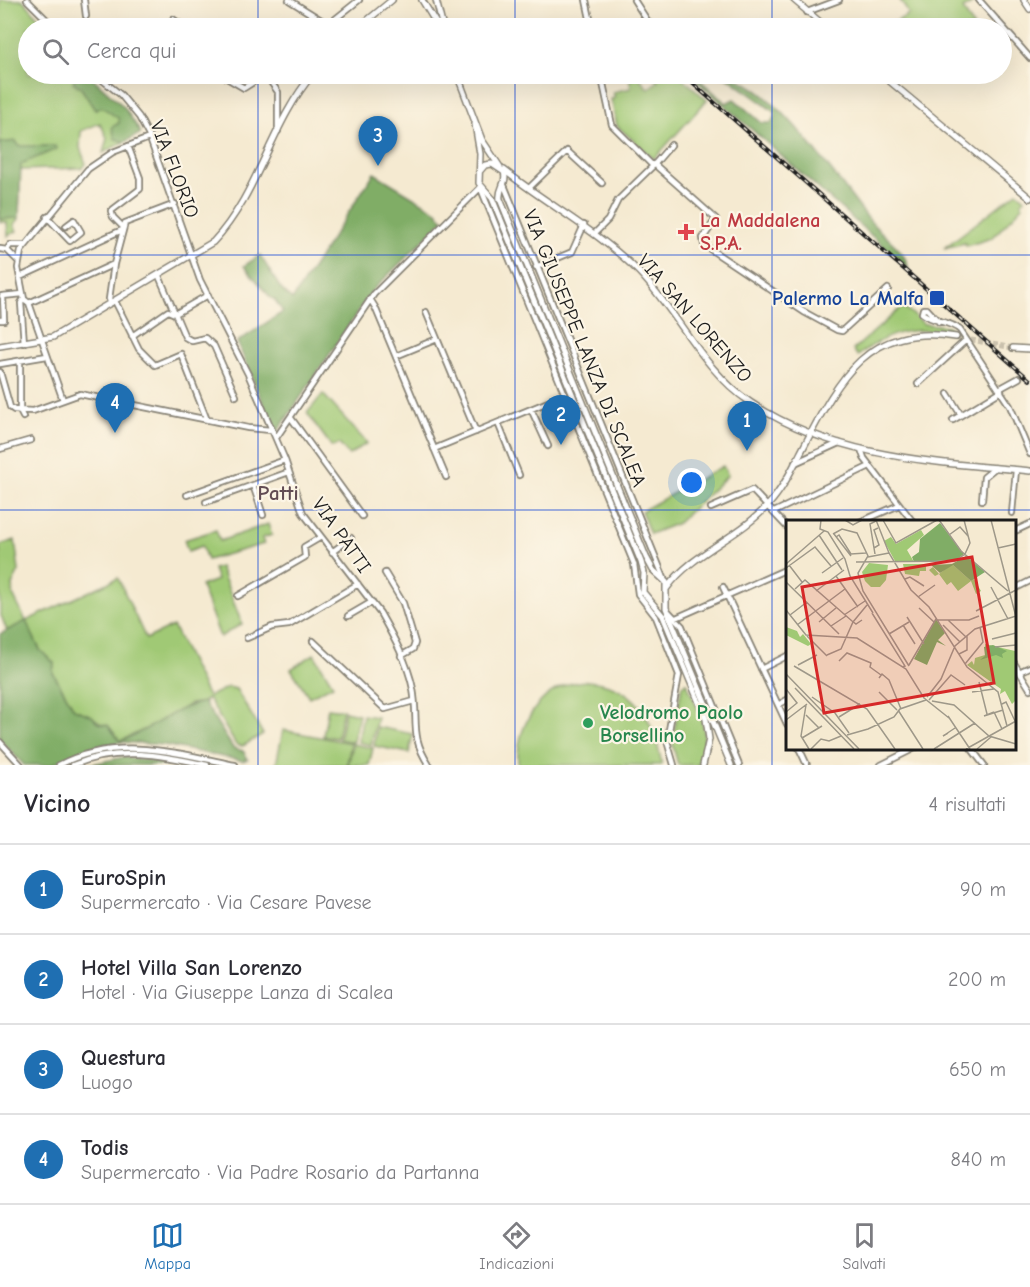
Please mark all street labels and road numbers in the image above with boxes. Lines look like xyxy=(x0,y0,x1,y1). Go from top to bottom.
street label: VIA FLORIO xyxy=(145,117,204,221)
street label: VIA GIUSEPPE LANZA DI SCALEA xyxy=(518,206,651,491)
street label: VIA SAN LORENZO xyxy=(633,249,757,387)
street label: VIA PATTI xyxy=(307,493,376,577)

